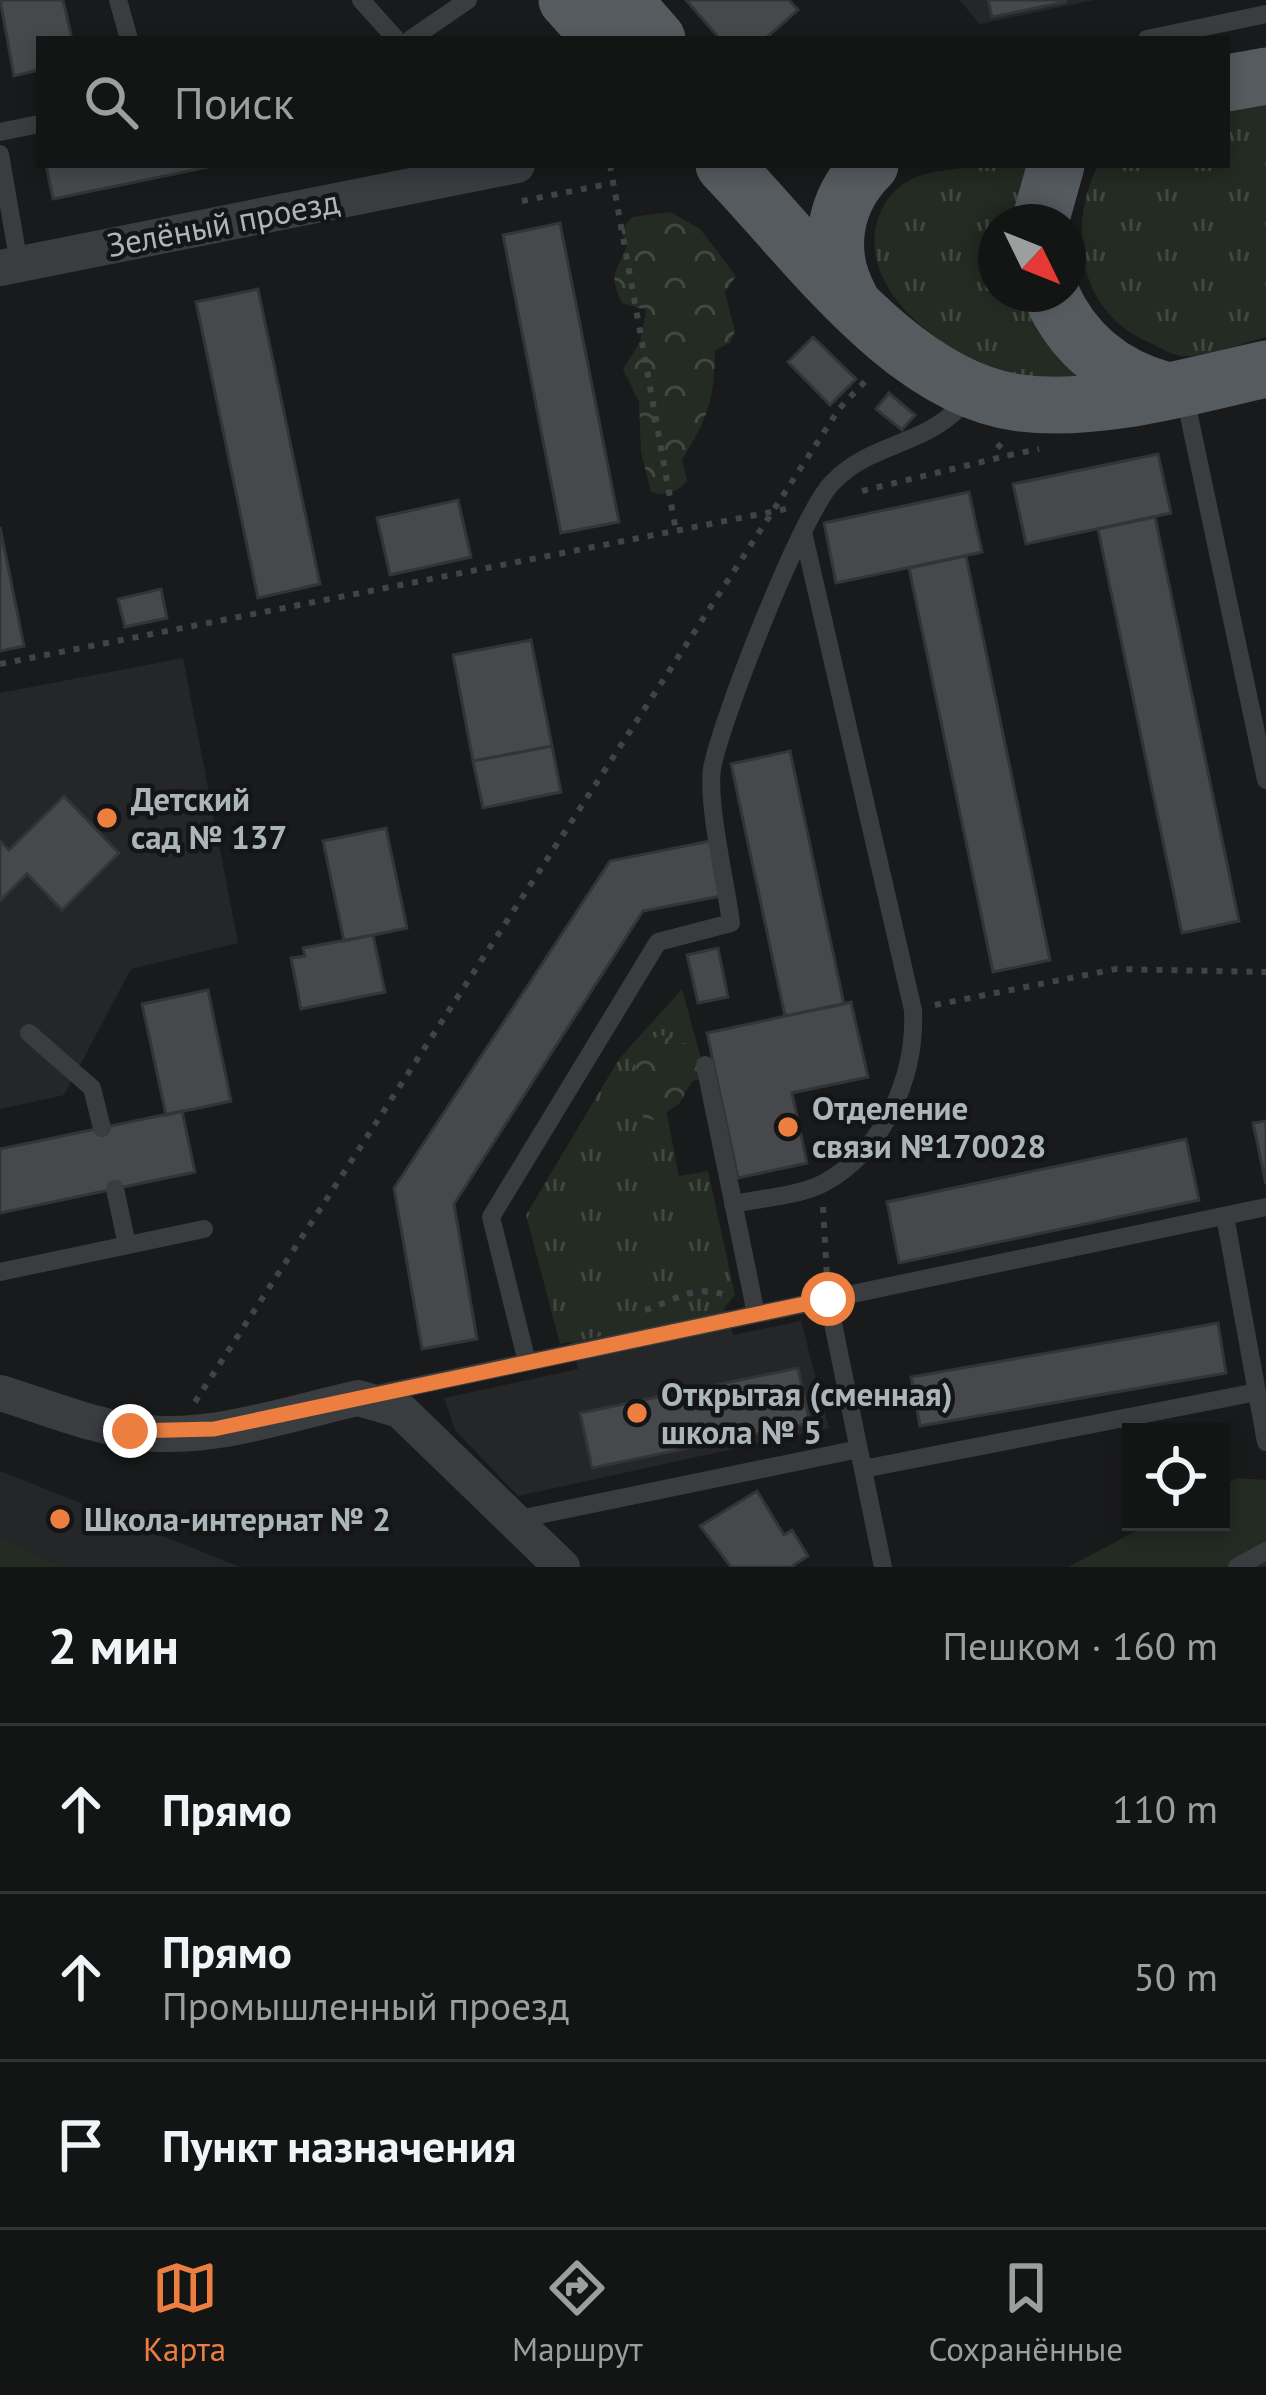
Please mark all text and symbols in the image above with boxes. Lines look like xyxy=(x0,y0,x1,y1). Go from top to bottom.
search box xyxy=(36,36,1230,168)
icon: search xyxy=(78,69,144,135)
text: Поиск xyxy=(174,73,294,131)
street label: Зелёный проезд xyxy=(103,179,343,266)
north arrow xyxy=(978,204,1086,312)
place label: Детский сад № 137 xyxy=(131,777,287,858)
marker: Детский сад № 137 xyxy=(94,805,120,831)
place label: Отделение связи №170028 xyxy=(812,1086,1046,1167)
marker: Отделение связи №170028 xyxy=(775,1114,801,1140)
route start xyxy=(801,1272,855,1326)
place label: Открытая (сменная) школа № 5 xyxy=(661,1372,952,1453)
marker: Открытая (сменная) школа № 5 xyxy=(624,1400,650,1426)
route end xyxy=(103,1404,157,1458)
map controls xyxy=(1122,1423,1230,1531)
button: locate xyxy=(1122,1423,1230,1531)
place label: Школа-интернат № 2 xyxy=(84,1497,391,1540)
marker: Школа-интернат № 2 xyxy=(47,1506,73,1532)
text: 2 мин xyxy=(48,1612,179,1678)
text: Пешком · 160 m xyxy=(942,1620,1218,1671)
icon: ahead xyxy=(48,1776,114,1842)
text: Прямо xyxy=(162,1780,292,1838)
text: 110 m xyxy=(1112,1783,1218,1834)
text: Прямо xyxy=(162,1922,292,1980)
icon: ahead xyxy=(48,1944,114,2010)
text: 50 m xyxy=(1133,1951,1218,2002)
text: Промышленный проезд xyxy=(162,1980,569,2031)
icon: arrive xyxy=(48,2112,114,2178)
text: Пункт назначения xyxy=(162,2116,516,2174)
tab: Карта xyxy=(143,2255,226,2370)
tab: Маршрут xyxy=(512,2255,643,2370)
tab: Сохранённые xyxy=(928,2255,1123,2370)

